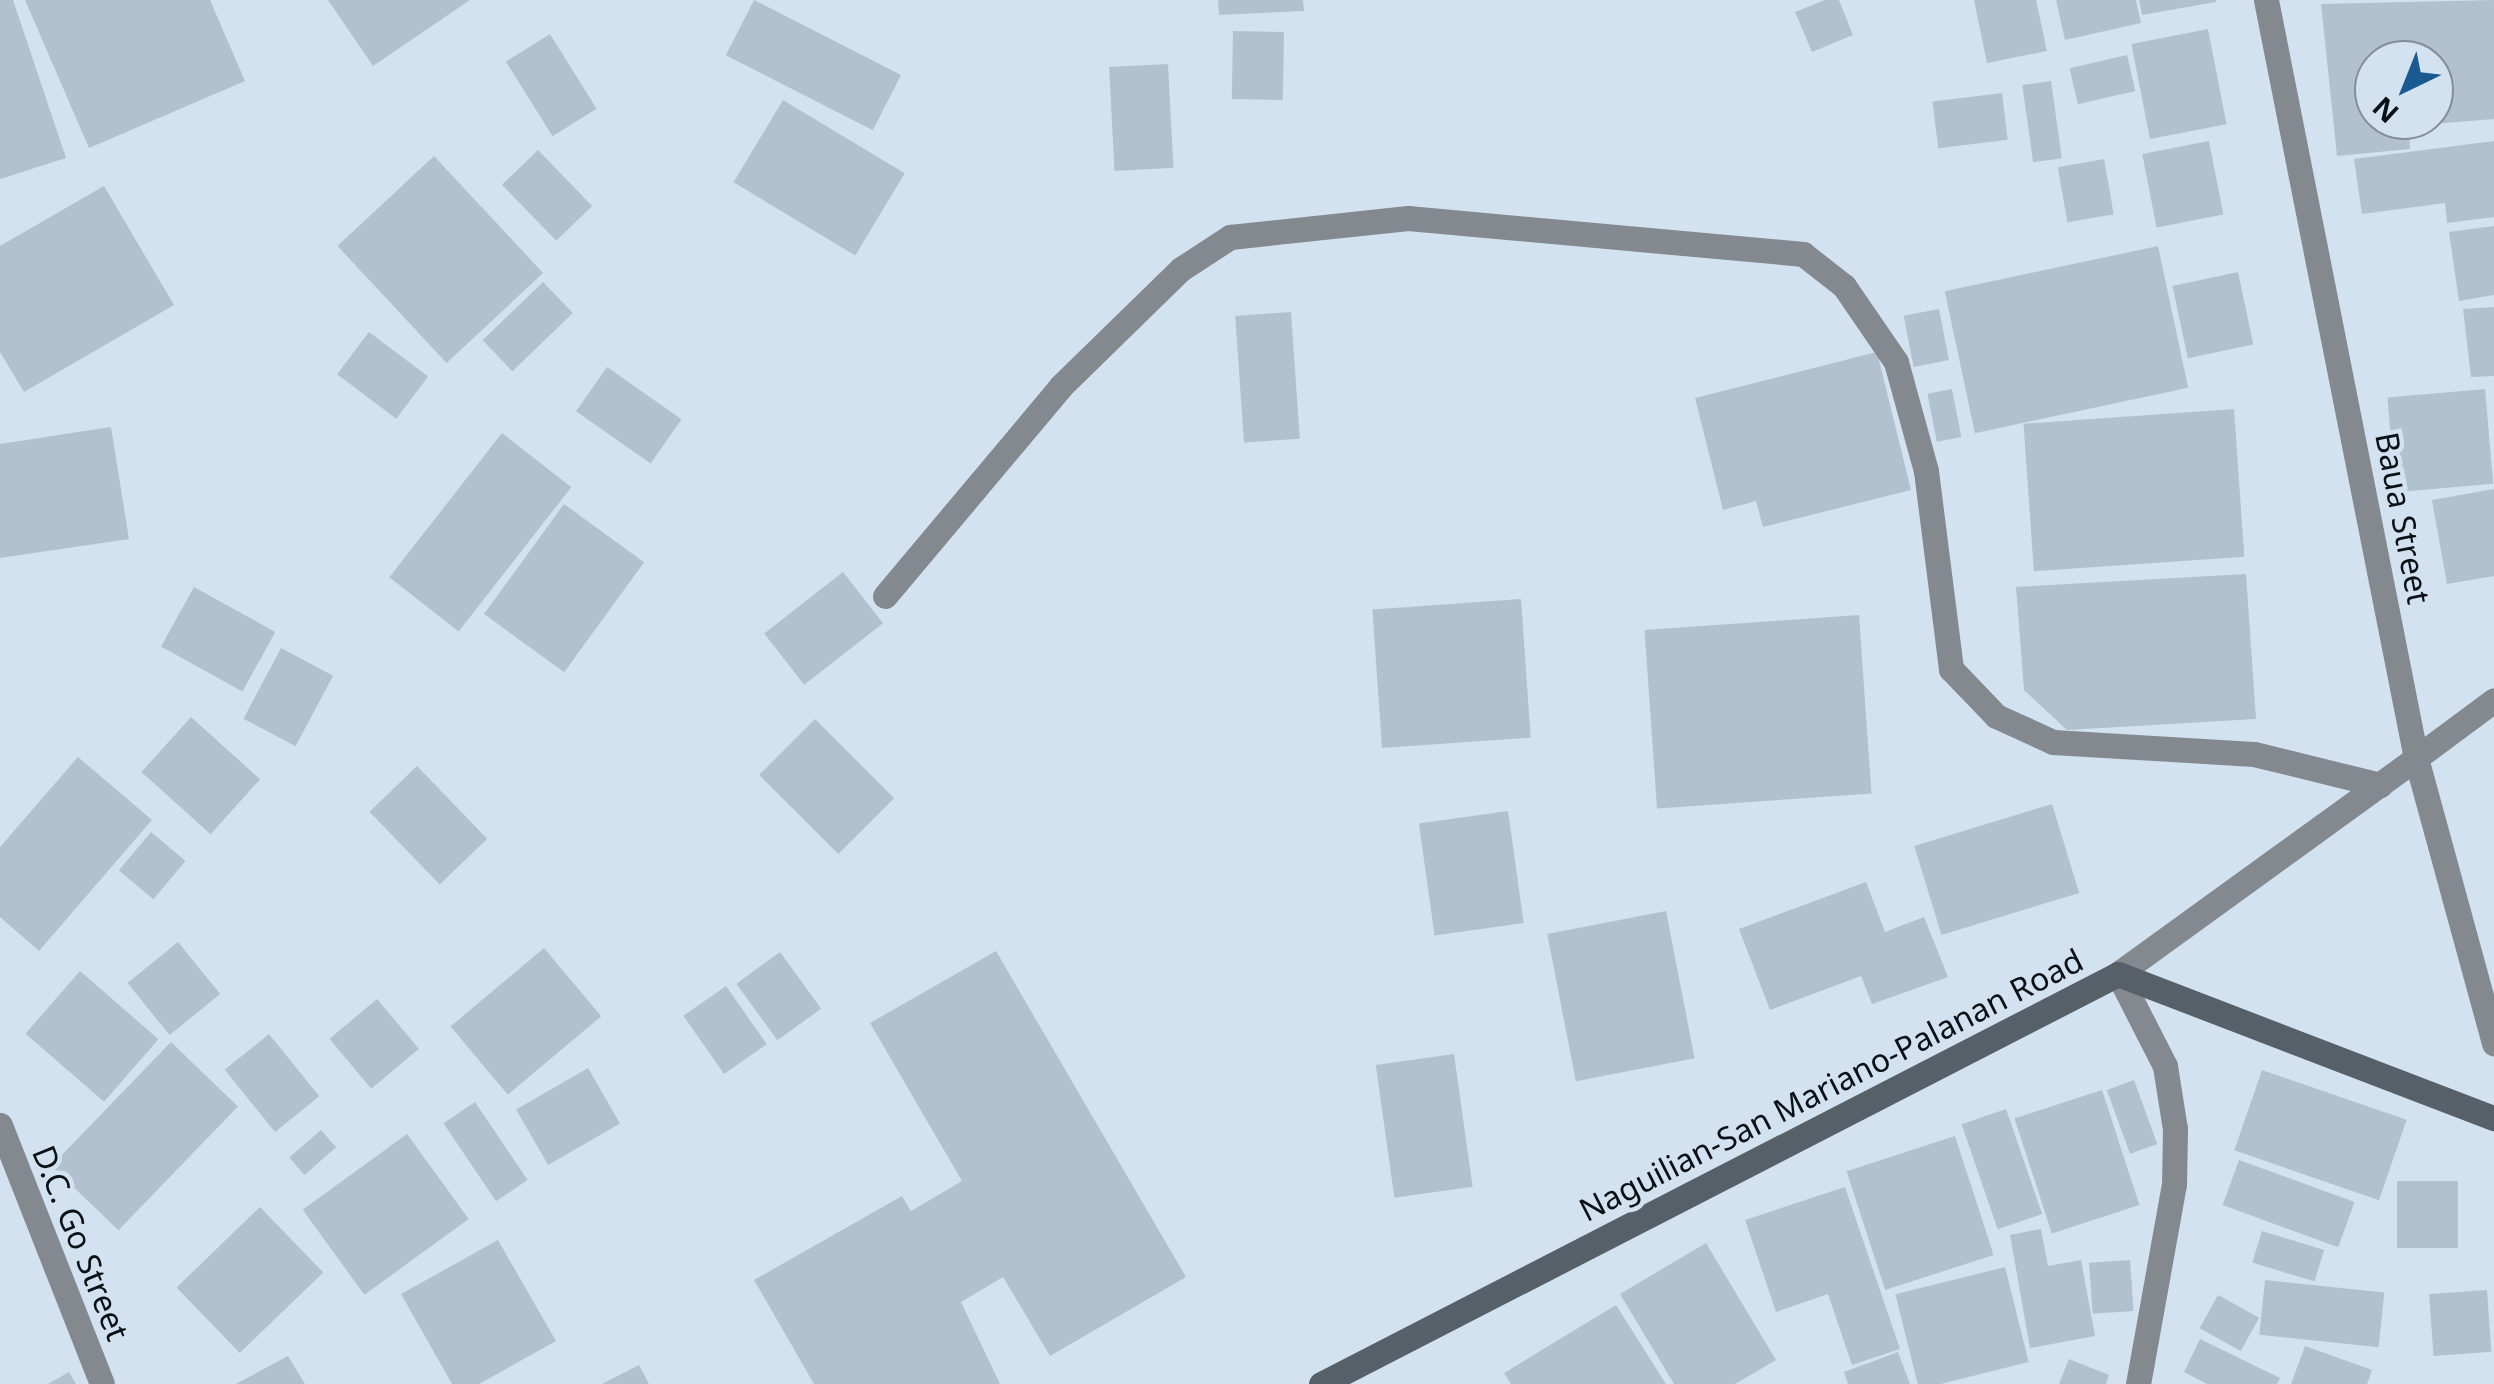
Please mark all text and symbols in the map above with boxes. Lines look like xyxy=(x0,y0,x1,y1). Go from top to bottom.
north arrow xyxy=(2354,40,2454,140)
text: N xyxy=(2364,89,2406,132)
street label: Baua Street xyxy=(2368,429,2438,607)
street label: Naguilian-San Mariano-Palanan Road xyxy=(1573,941,2089,1229)
street label: D.C. Go Street xyxy=(25,1140,137,1346)

